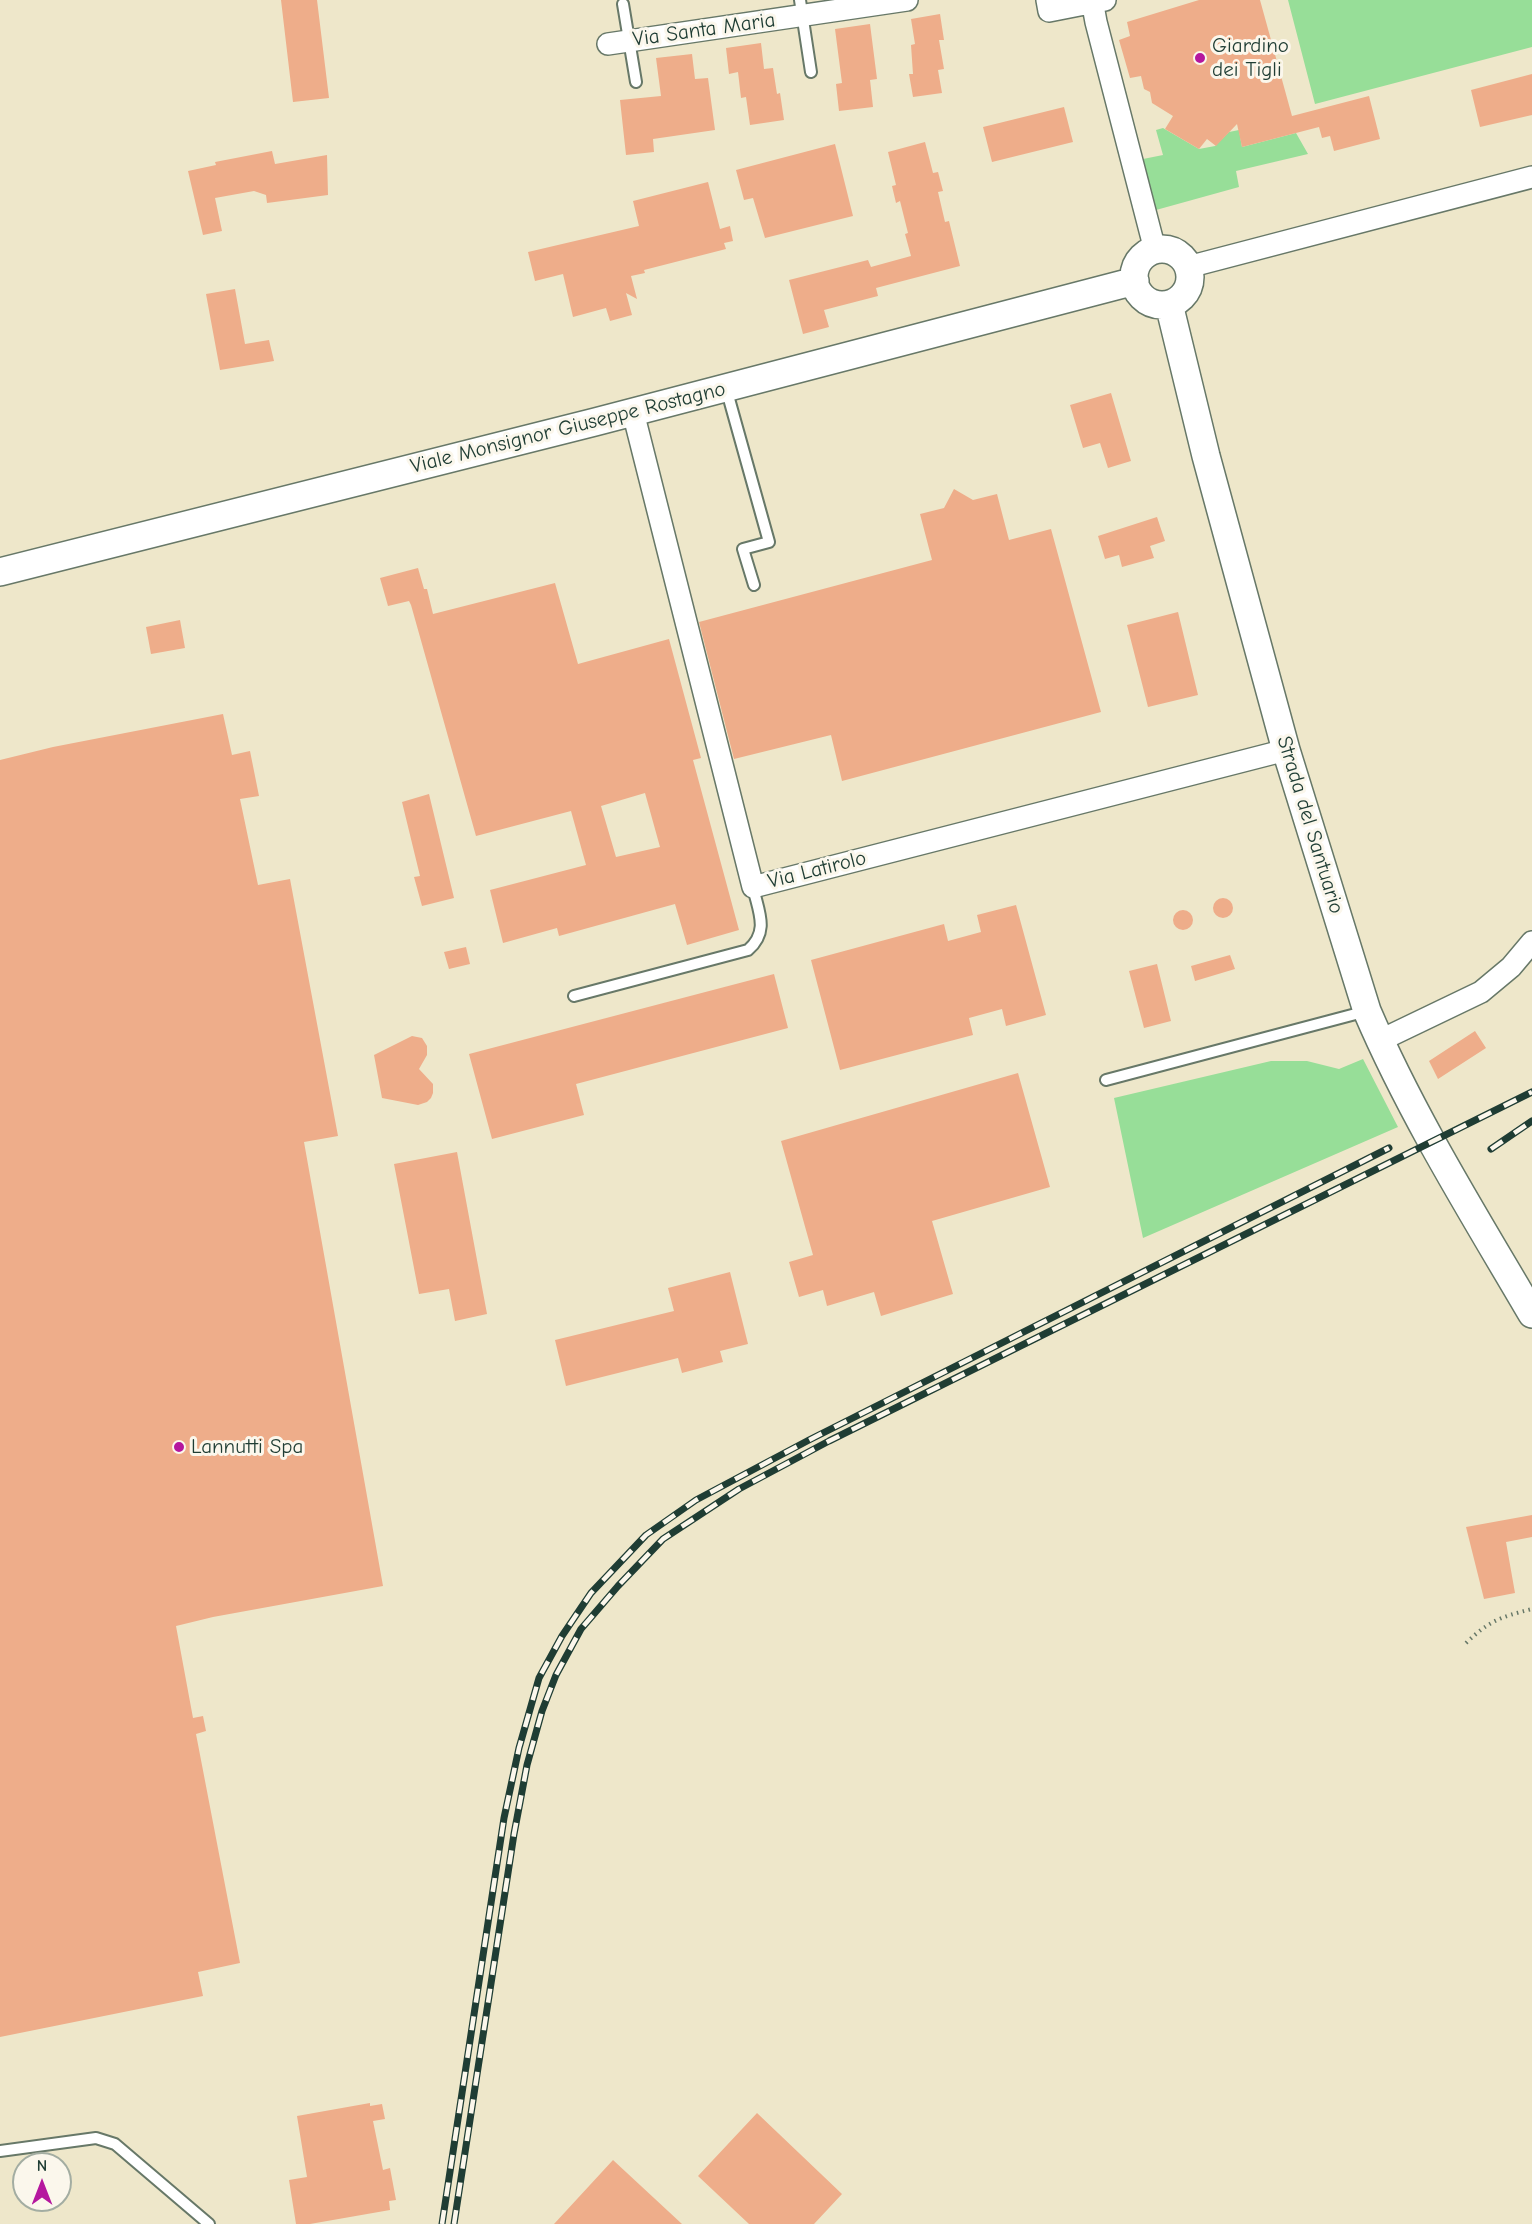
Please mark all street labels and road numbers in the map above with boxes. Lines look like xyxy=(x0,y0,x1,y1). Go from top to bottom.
street label: Via Santa Maria xyxy=(631,8,777,52)
street label: Viale Monsignor Giuseppe Rostagno xyxy=(408,377,728,479)
street label: Strada del Santuario xyxy=(1271,733,1349,917)
street label: Via Latirolo xyxy=(765,846,869,894)

